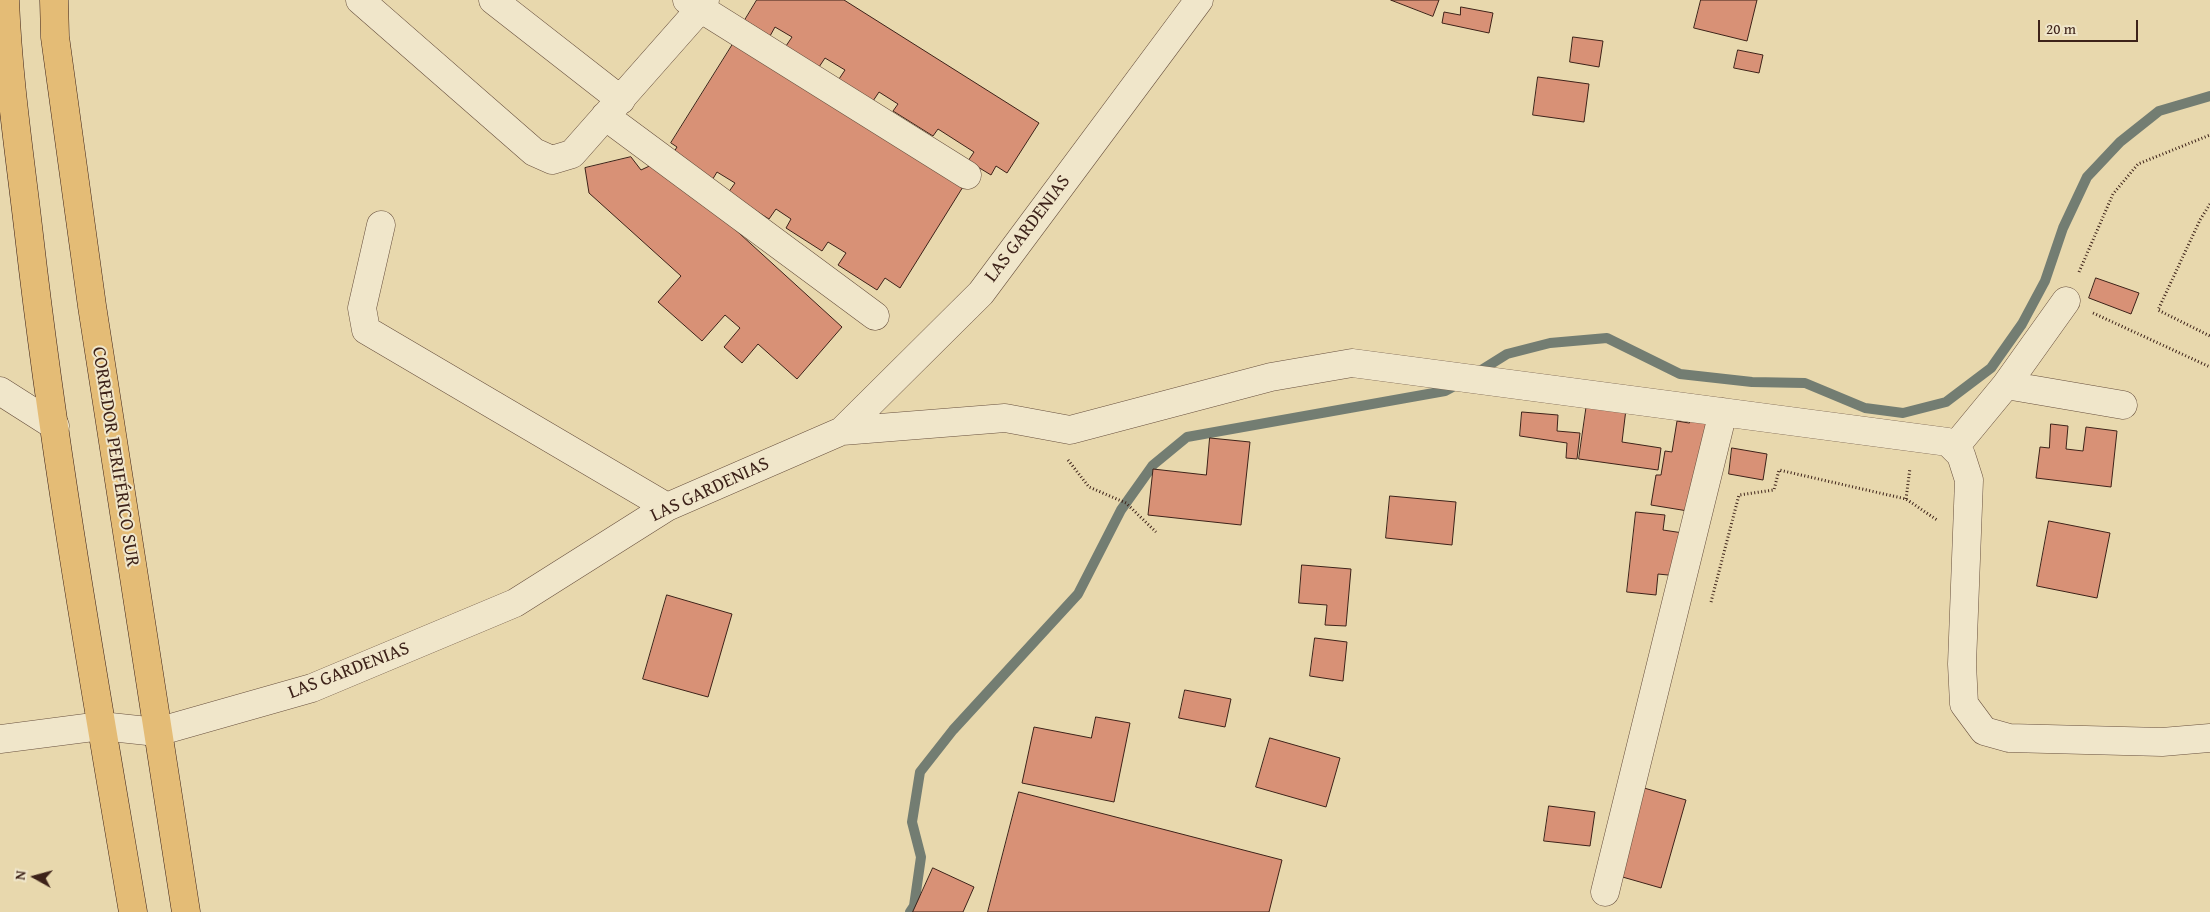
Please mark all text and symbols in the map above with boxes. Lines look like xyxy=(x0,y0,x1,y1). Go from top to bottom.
scale bar xyxy=(2040,10,2140,42)
text: 20 m xyxy=(2046,18,2076,39)
street label: LAS GARDENIAS xyxy=(980,171,1076,287)
street label: CORREDOR PERIFÉRICO SUR xyxy=(86,345,144,569)
street label: LAS GARDENIAS xyxy=(647,453,773,527)
street label: LAS GARDENIAS xyxy=(285,637,413,705)
north arrow xyxy=(10,852,60,902)
text: N xyxy=(10,869,31,881)

